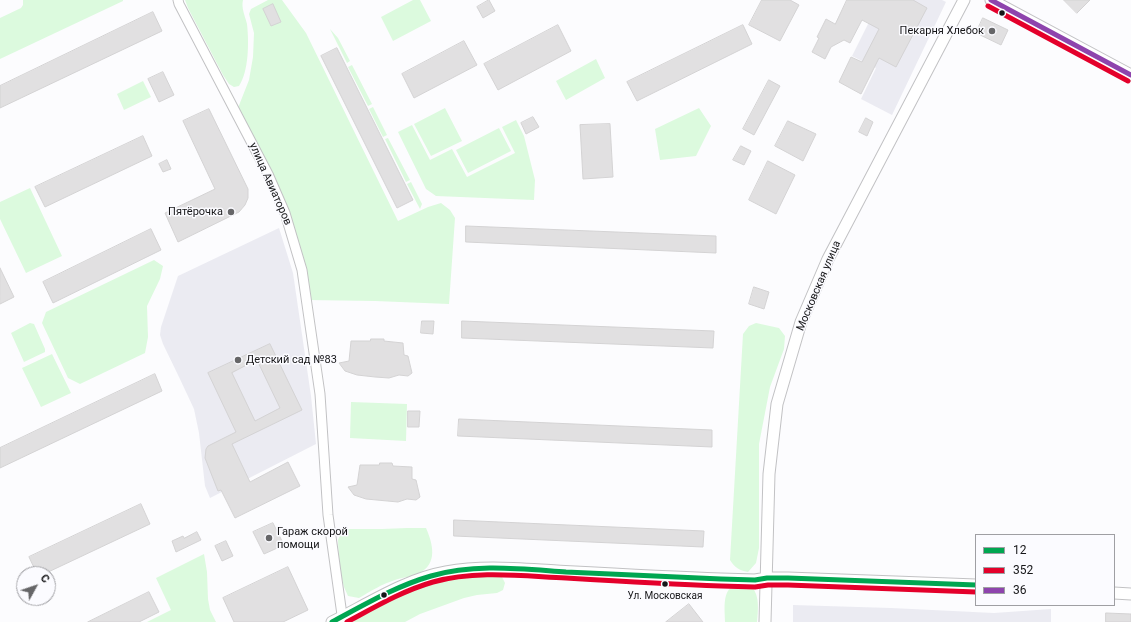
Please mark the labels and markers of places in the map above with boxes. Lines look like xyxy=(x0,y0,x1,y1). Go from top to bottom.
unlabelled marker xyxy=(997,8,1007,18)
place label: Пекарня Хлебок xyxy=(900,24,984,38)
marker: Пекарня Хлебок xyxy=(987,26,997,36)
place label: Пятёрочка xyxy=(168,205,223,219)
marker: Пятёрочка xyxy=(226,207,236,217)
place label: Детский сад №83 xyxy=(246,353,337,367)
marker: Детский сад №83 xyxy=(233,355,243,365)
place label: Гараж скорой помощи xyxy=(277,525,348,551)
marker: Гараж скорой помощи xyxy=(264,533,274,543)
marker: Ул. Московская xyxy=(660,579,670,589)
unlabelled marker xyxy=(379,590,389,600)
place label: Ул. Московская xyxy=(628,590,702,602)

